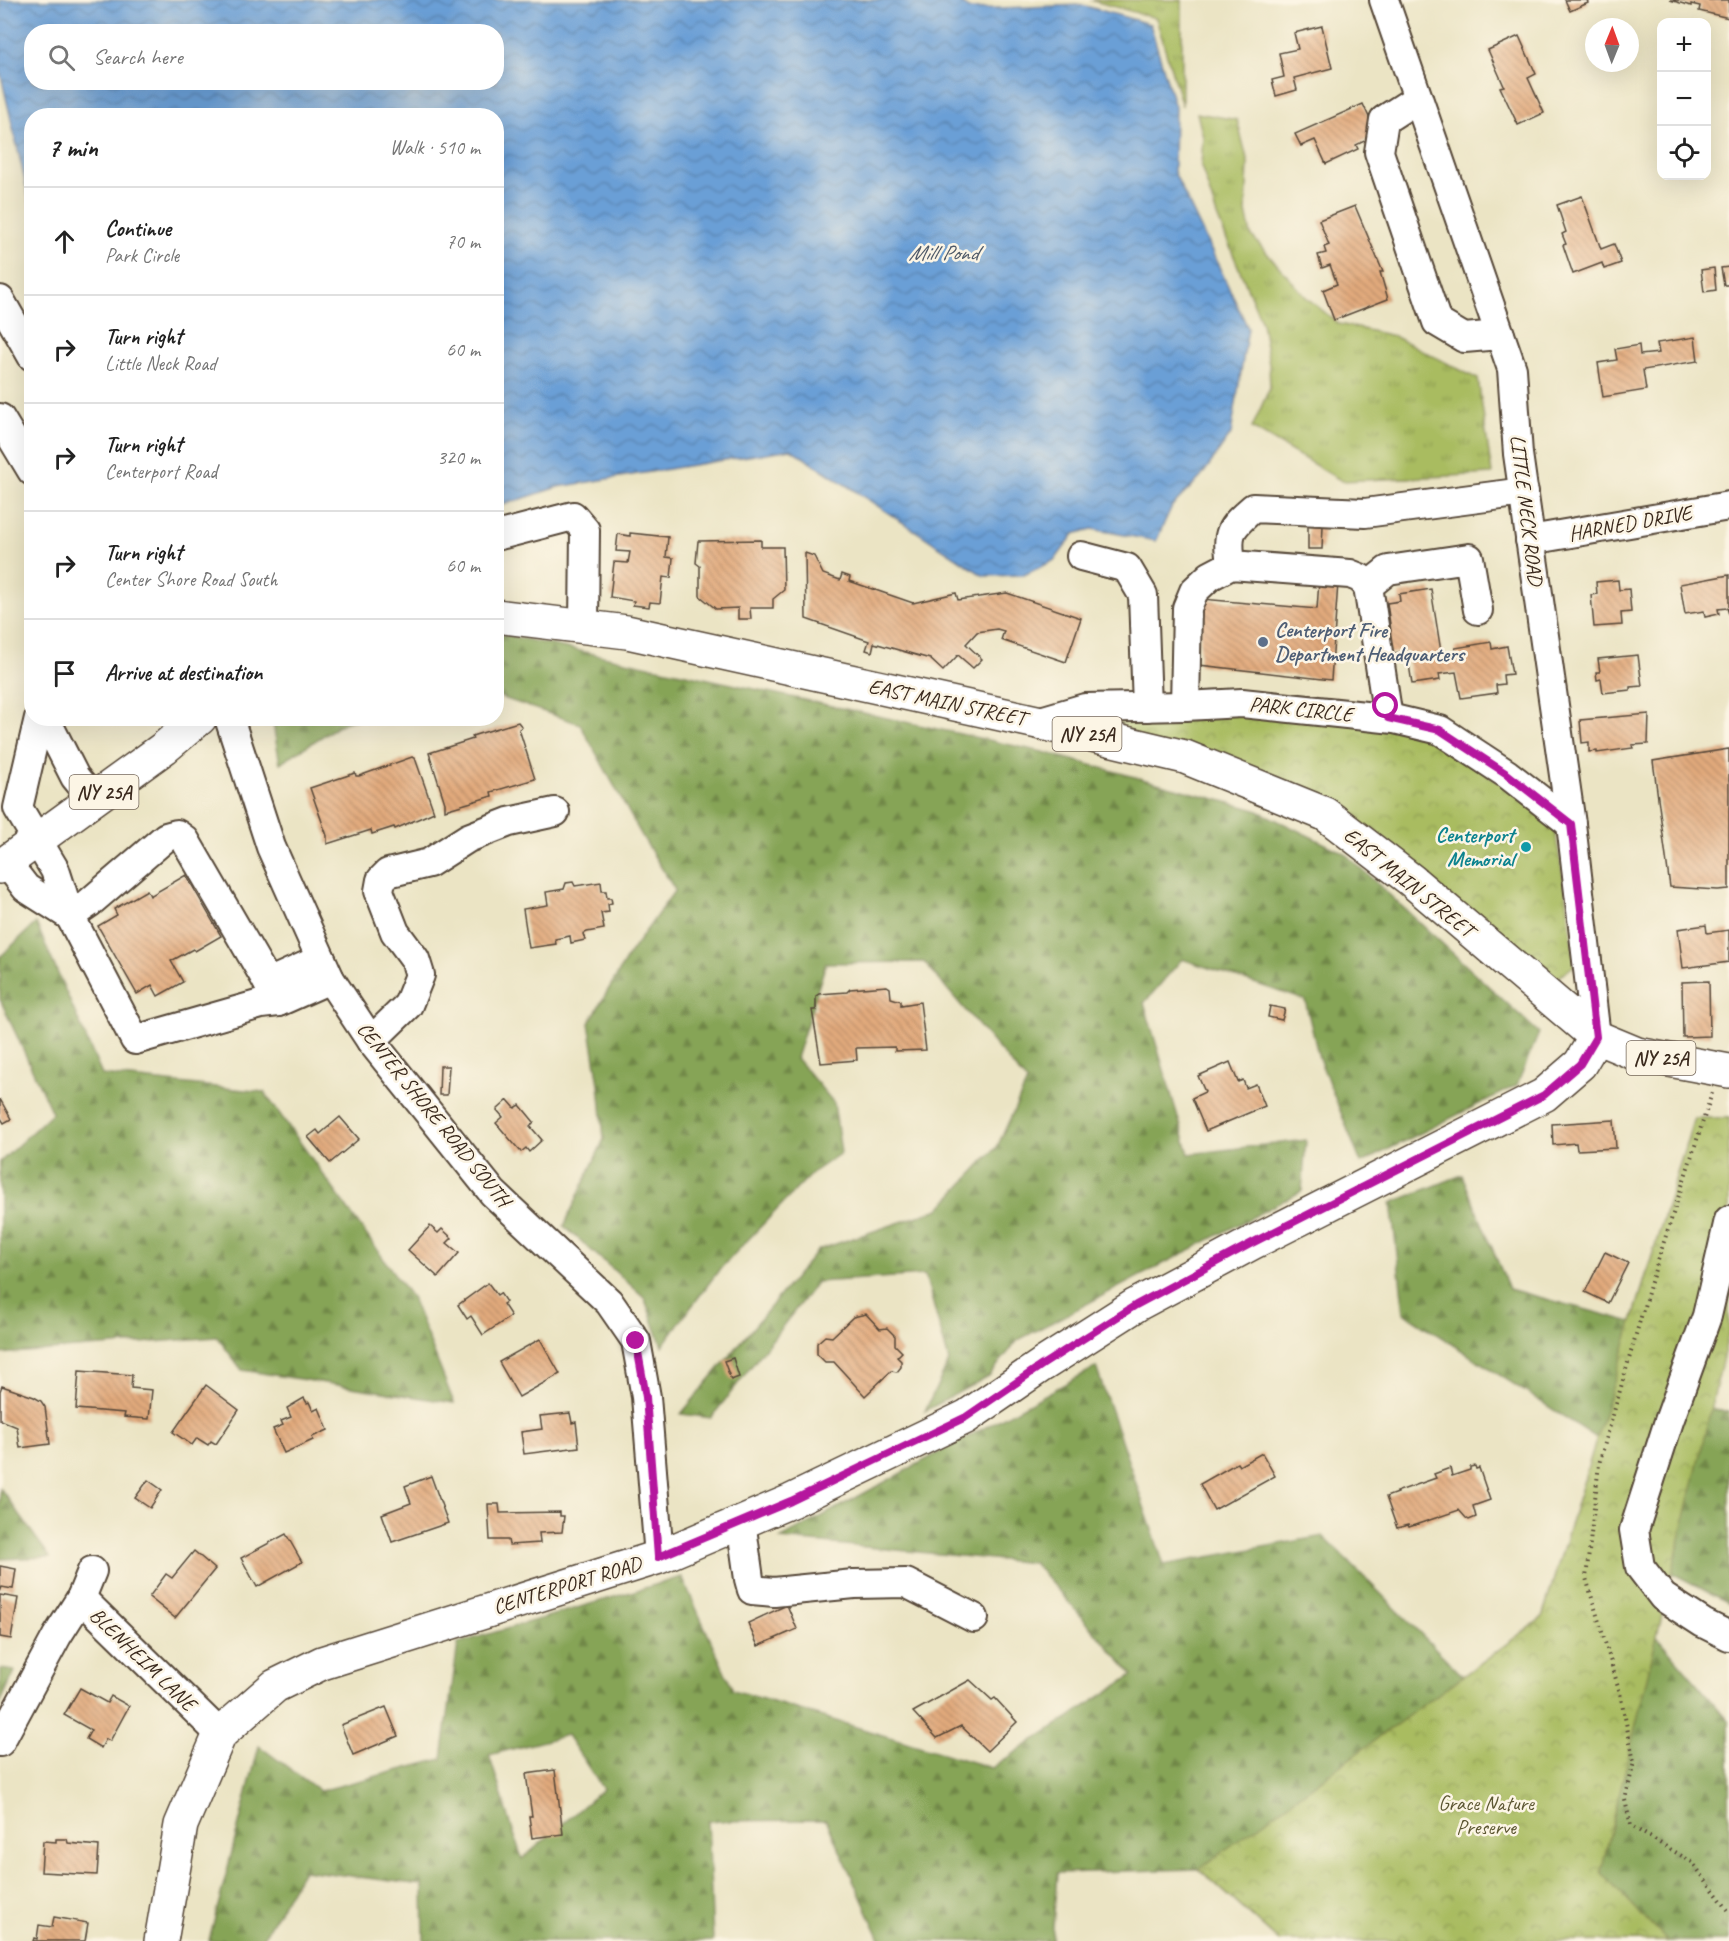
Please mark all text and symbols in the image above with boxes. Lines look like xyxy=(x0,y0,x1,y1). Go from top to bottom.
north arrow xyxy=(1585,18,1639,72)
map controls xyxy=(1657,18,1711,180)
button: + xyxy=(1657,18,1711,72)
search box xyxy=(24,24,504,90)
icon: search xyxy=(45,41,78,74)
text: Search here xyxy=(93,43,183,71)
button: − xyxy=(1657,72,1711,126)
button: locate xyxy=(1657,126,1711,180)
text: 7 min xyxy=(48,131,98,164)
text: Walk · 510 m xyxy=(390,135,480,160)
text: Continue xyxy=(105,215,171,243)
icon: ahead xyxy=(48,225,81,258)
text: 70 m xyxy=(446,229,480,254)
water label: Mill Pond xyxy=(908,239,984,267)
text: Park Circle xyxy=(105,243,179,268)
text: Turn right xyxy=(105,323,182,351)
icon: right xyxy=(48,333,81,366)
text: 60 m xyxy=(446,337,480,362)
text: Little Neck Road xyxy=(105,351,216,376)
text: Turn right xyxy=(105,431,182,459)
street label: LITTLE NECK ROAD xyxy=(1505,433,1549,588)
icon: right xyxy=(48,441,81,474)
text: 320 m xyxy=(437,445,480,470)
text: Centerport Road xyxy=(105,459,217,484)
street label: HARNED DRIVE xyxy=(1566,499,1696,547)
text: Turn right xyxy=(105,539,182,567)
icon: right xyxy=(48,549,81,582)
text: 60 m xyxy=(446,553,480,578)
text: Center Shore Road South xyxy=(105,567,277,592)
place label: Centerport Fire Department Headquarters xyxy=(1275,617,1467,667)
marker: Centerport Fire Department Headquarters xyxy=(1256,635,1270,649)
icon: arrive xyxy=(48,657,81,690)
text: Arrive at destination xyxy=(105,659,262,687)
street label: EAST MAIN STREET xyxy=(866,673,1033,732)
street label: PARK CIRCLE xyxy=(1248,691,1356,728)
route start xyxy=(1372,692,1398,718)
road number: NY 25A xyxy=(1052,717,1122,751)
road number: NY 25A xyxy=(70,775,138,809)
street label: EAST MAIN STREET xyxy=(1339,822,1483,946)
place label: Centerport Memorial xyxy=(1436,822,1518,872)
marker: Centerport Memorial xyxy=(1519,840,1533,854)
street label: CENTER SHORE ROAD SOUTH xyxy=(351,1016,518,1214)
road number: NY 25A xyxy=(1626,1041,1696,1075)
route end xyxy=(622,1327,648,1353)
street label: CENTERPORT ROAD xyxy=(490,1550,646,1620)
street label: BLENHEIM LANE xyxy=(84,1602,203,1718)
park label: Grace Nature Preserve xyxy=(1438,1790,1535,1840)

